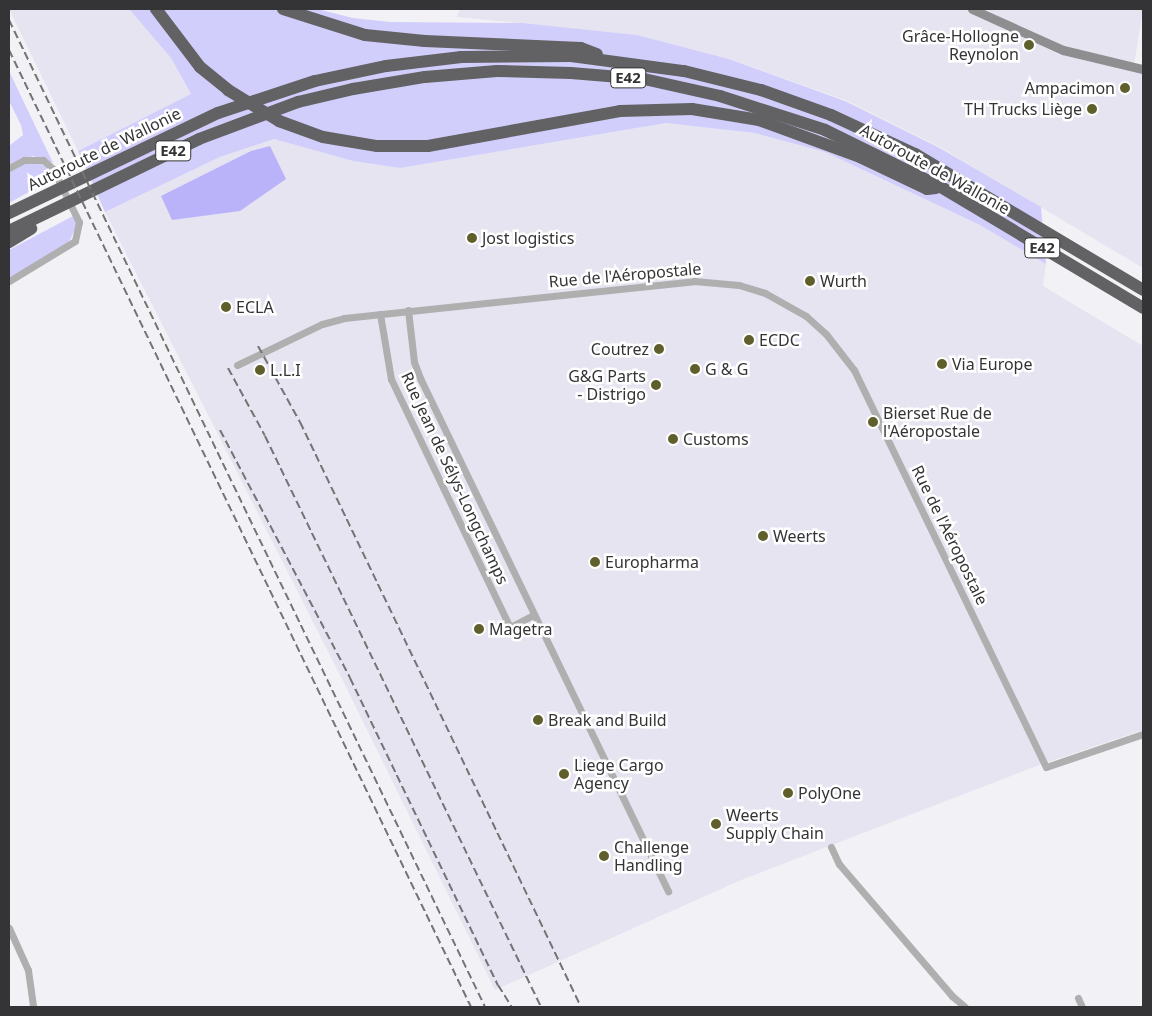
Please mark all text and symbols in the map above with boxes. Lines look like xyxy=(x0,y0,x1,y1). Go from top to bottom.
place label: Grâce-Hollogne Reynolon xyxy=(902,26,1019,64)
marker: Grâce-Hollogne Reynolon xyxy=(1023,39,1035,51)
road number: E42 xyxy=(609,66,647,90)
place label: Ampacimon xyxy=(1025,78,1115,98)
marker: Ampacimon xyxy=(1119,82,1131,94)
place label: TH Trucks Liège xyxy=(964,99,1082,119)
marker: TH Trucks Liège xyxy=(1086,103,1098,115)
street label: Autoroute de Wallonie xyxy=(24,104,184,194)
street label: Autoroute de Wallonie xyxy=(857,120,1013,218)
road number: E42 xyxy=(154,138,192,164)
place label: Jost logistics xyxy=(482,228,574,248)
marker: Jost logistics xyxy=(466,232,478,244)
road number: E42 xyxy=(1023,236,1061,260)
street label: Rue de l'Aéropostale xyxy=(548,259,702,291)
place label: Wurth xyxy=(820,271,867,291)
marker: Wurth xyxy=(804,275,816,287)
place label: ECLA xyxy=(236,297,274,317)
marker: ECLA xyxy=(220,301,232,313)
place label: ECDC xyxy=(759,330,800,350)
marker: ECDC xyxy=(743,334,755,346)
place label: Coutrez xyxy=(591,339,649,359)
marker: Coutrez xyxy=(653,343,665,355)
place label: Via Europe xyxy=(952,354,1032,374)
marker: Via Europe xyxy=(936,358,948,370)
place label: G & G xyxy=(705,359,748,379)
place label: L.L.I xyxy=(270,360,301,380)
marker: G & G xyxy=(689,363,701,375)
marker: L.L.I xyxy=(254,364,266,376)
place label: G&G Parts - Distrigo xyxy=(568,366,646,404)
street label: Rue Jean de Sélys-Longchamps xyxy=(397,369,513,587)
marker: G&G Parts - Distrigo xyxy=(650,379,662,391)
place label: Bierset Rue de l'Aéropostale xyxy=(883,403,992,441)
marker: Bierset Rue de l'Aéropostale xyxy=(867,416,879,428)
place label: Customs xyxy=(683,429,749,449)
marker: Customs xyxy=(667,433,679,445)
street label: Rue de l'Aéropostale xyxy=(908,462,992,608)
place label: Weerts xyxy=(773,526,826,546)
marker: Weerts xyxy=(757,530,769,542)
place label: Europharma xyxy=(605,552,699,572)
marker: Europharma xyxy=(589,556,601,568)
place label: Magetra xyxy=(489,619,552,639)
marker: Magetra xyxy=(473,623,485,635)
place label: Break and Build xyxy=(548,710,667,730)
marker: Break and Build xyxy=(532,714,544,726)
place label: Liege Cargo Agency xyxy=(574,755,664,793)
marker: Liege Cargo Agency xyxy=(558,768,570,780)
place label: PolyOne xyxy=(798,783,861,803)
marker: PolyOne xyxy=(782,787,794,799)
place label: Weerts Supply Chain xyxy=(726,805,824,843)
marker: Weerts Supply Chain xyxy=(710,818,722,830)
place label: Challenge Handling xyxy=(614,837,689,875)
marker: Challenge Handling xyxy=(598,850,610,862)

